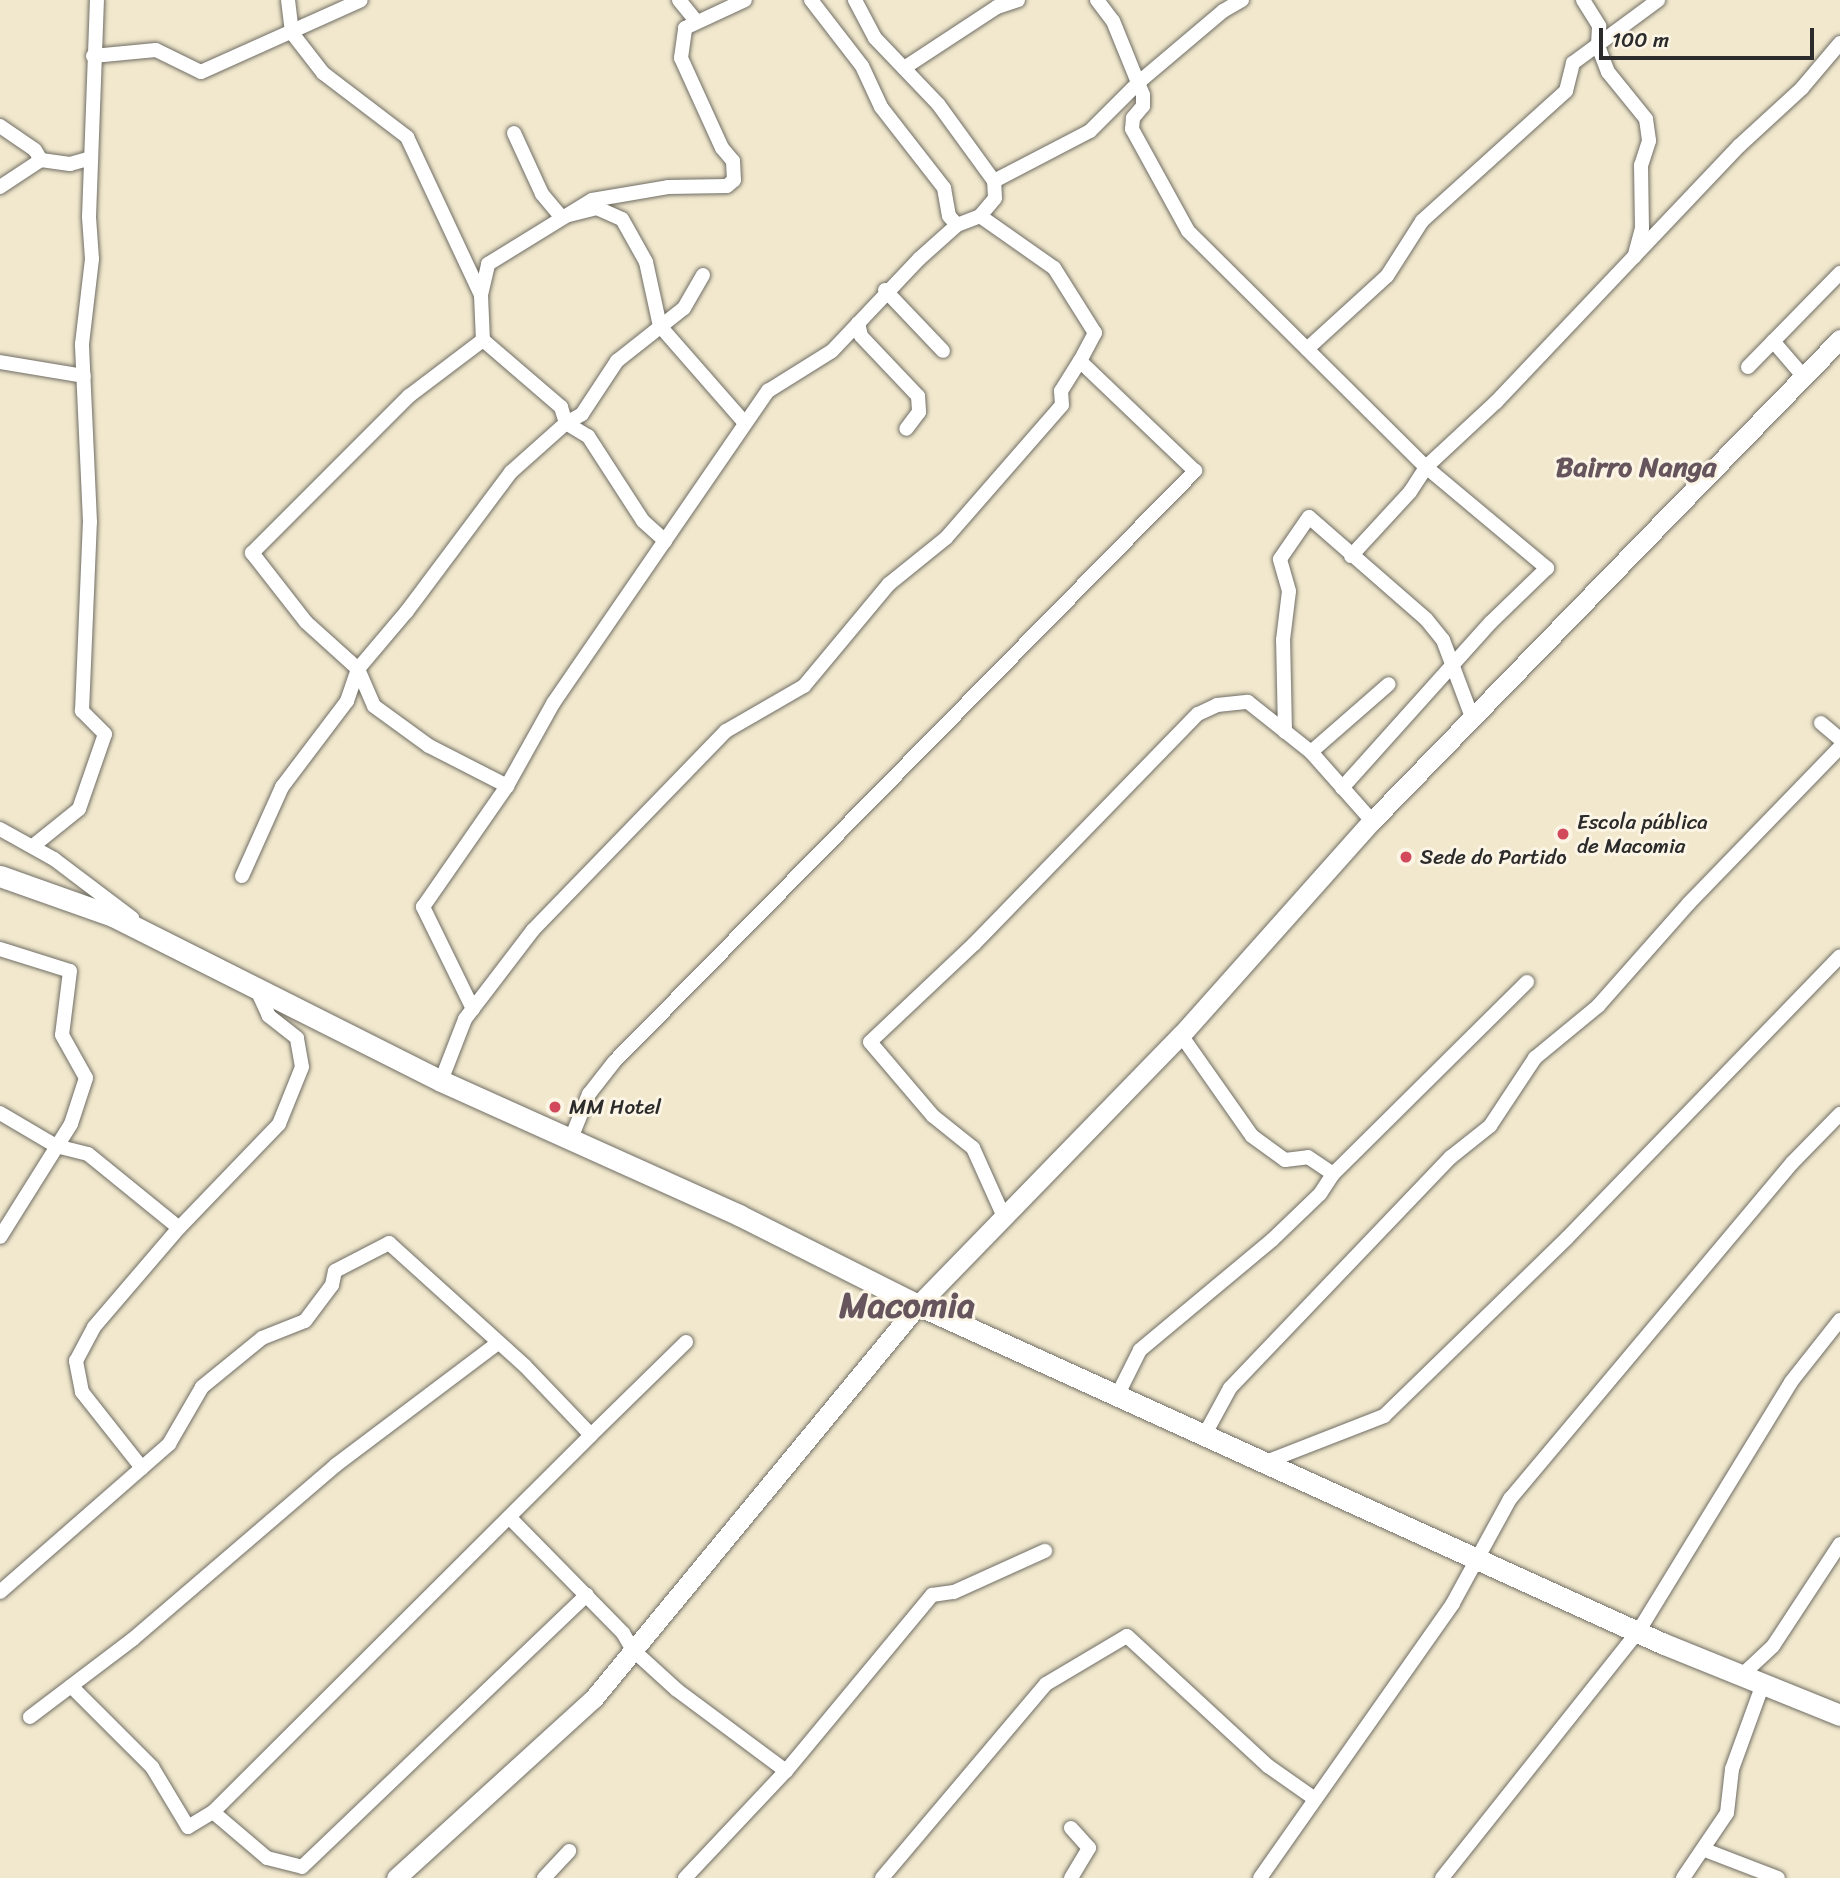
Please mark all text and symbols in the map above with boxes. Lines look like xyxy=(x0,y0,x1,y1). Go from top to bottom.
scale bar xyxy=(1602,14,1817,58)
text: 100 m xyxy=(1612,21,1669,59)
district label: Bairro Nanga xyxy=(1556,450,1716,484)
place label: Escola pública de Macomia xyxy=(1577,809,1708,859)
marker: Escola pública de Macomia xyxy=(1555,826,1571,842)
place label: Sede do Partido xyxy=(1420,844,1567,870)
marker: Sede do Partido xyxy=(1398,849,1414,865)
place label: MM Hotel xyxy=(569,1094,661,1120)
marker: MM Hotel xyxy=(547,1099,563,1115)
district label: Macomia xyxy=(839,1284,975,1326)

